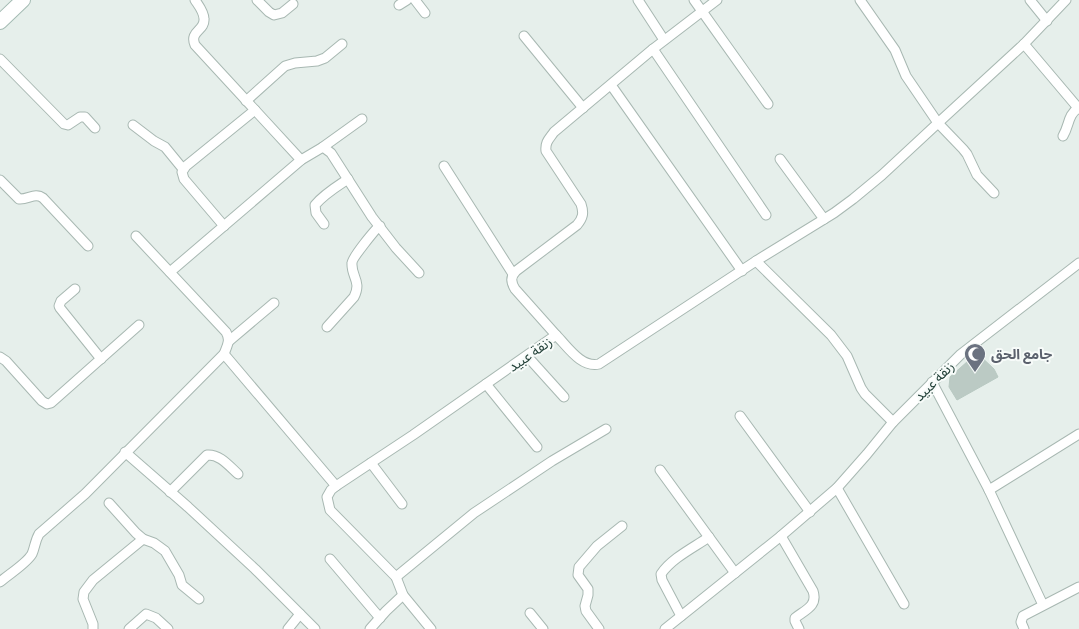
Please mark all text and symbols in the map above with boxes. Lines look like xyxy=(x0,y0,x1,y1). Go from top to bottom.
street label: زنقة عبيد xyxy=(504,332,555,376)
mosque icon: جامع الحق xyxy=(963,342,987,373)
place label: جامع الحق xyxy=(991,344,1052,364)
street label: زنقة عبيد xyxy=(909,356,958,405)

